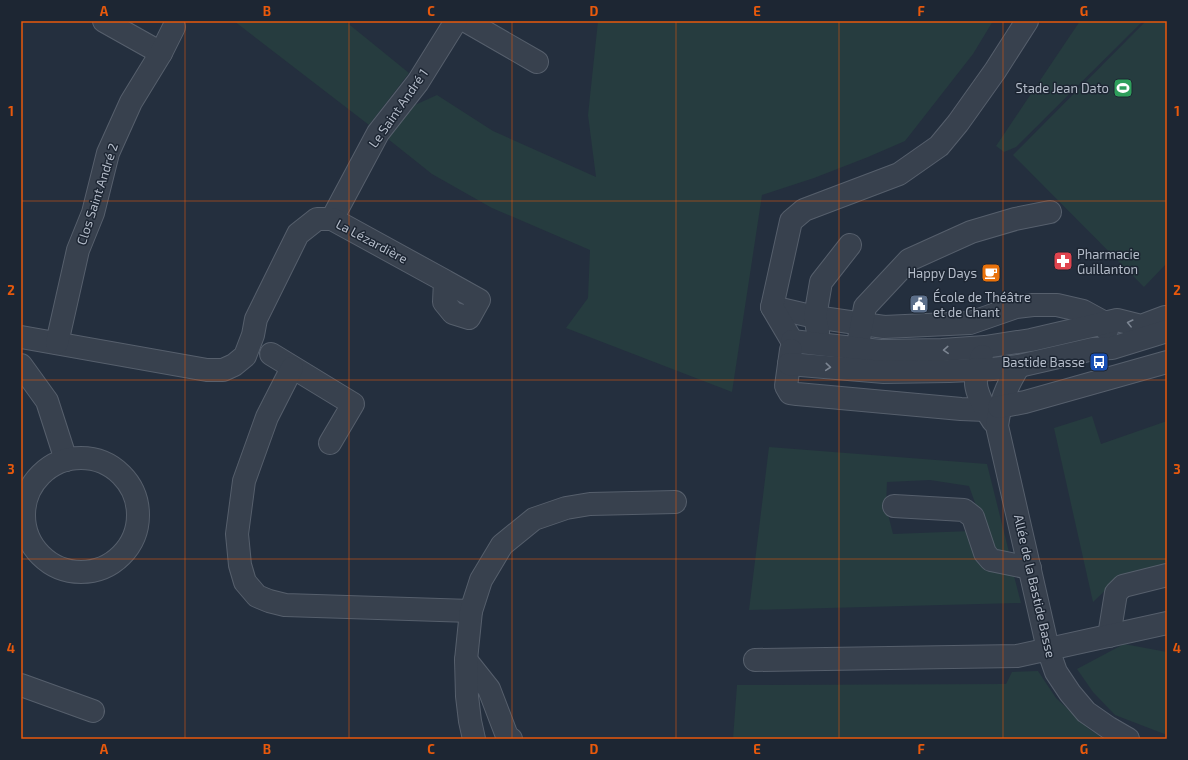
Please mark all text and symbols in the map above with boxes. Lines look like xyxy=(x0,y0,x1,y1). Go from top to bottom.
text: A xyxy=(100,3,109,19)
text: B xyxy=(263,3,271,19)
text: C xyxy=(427,3,435,19)
text: D xyxy=(590,3,599,19)
text: E xyxy=(753,3,761,19)
text: F xyxy=(917,3,925,19)
text: G xyxy=(1080,3,1088,19)
street label: Le Saint André 1 xyxy=(365,66,431,150)
sports icon: Stade Jean Dato xyxy=(1112,77,1134,99)
place label: Stade Jean Dato xyxy=(1016,80,1109,96)
text: 1 xyxy=(8,103,14,119)
text: 1 xyxy=(1174,103,1180,119)
street label: Clos Saint André 2 xyxy=(73,141,121,247)
street label: La Lézardière xyxy=(333,215,411,267)
place label: Pharmacie Guillanton xyxy=(1077,246,1140,277)
pharmacy icon: Pharmacie Guillanton xyxy=(1052,250,1074,272)
cafe icon: Happy Days xyxy=(980,262,1002,284)
place label: Happy Days xyxy=(907,265,977,281)
text: 2 xyxy=(7,282,15,298)
text: 2 xyxy=(1173,282,1181,298)
place label: École de Théâtre et de Chant xyxy=(933,288,1031,320)
public building icon: École de Théâtre et de Chant xyxy=(908,293,930,315)
one-way arrow xyxy=(1127,320,1133,328)
one-way arrow xyxy=(943,345,949,354)
bus stop icon: Bastide Basse xyxy=(1088,351,1110,373)
place label: Bastide Basse xyxy=(1002,354,1085,370)
one-way arrow xyxy=(825,363,831,372)
text: 3 xyxy=(7,461,15,477)
text: 3 xyxy=(1173,461,1181,477)
street label: Allée de la Bastide Basse xyxy=(1011,513,1059,659)
text: 4 xyxy=(7,640,15,656)
text: 4 xyxy=(1173,640,1181,656)
text: A xyxy=(100,741,109,757)
text: B xyxy=(263,741,271,757)
text: C xyxy=(427,741,435,757)
text: D xyxy=(590,741,599,757)
text: E xyxy=(753,741,761,757)
text: F xyxy=(917,741,925,757)
text: G xyxy=(1080,741,1088,757)

